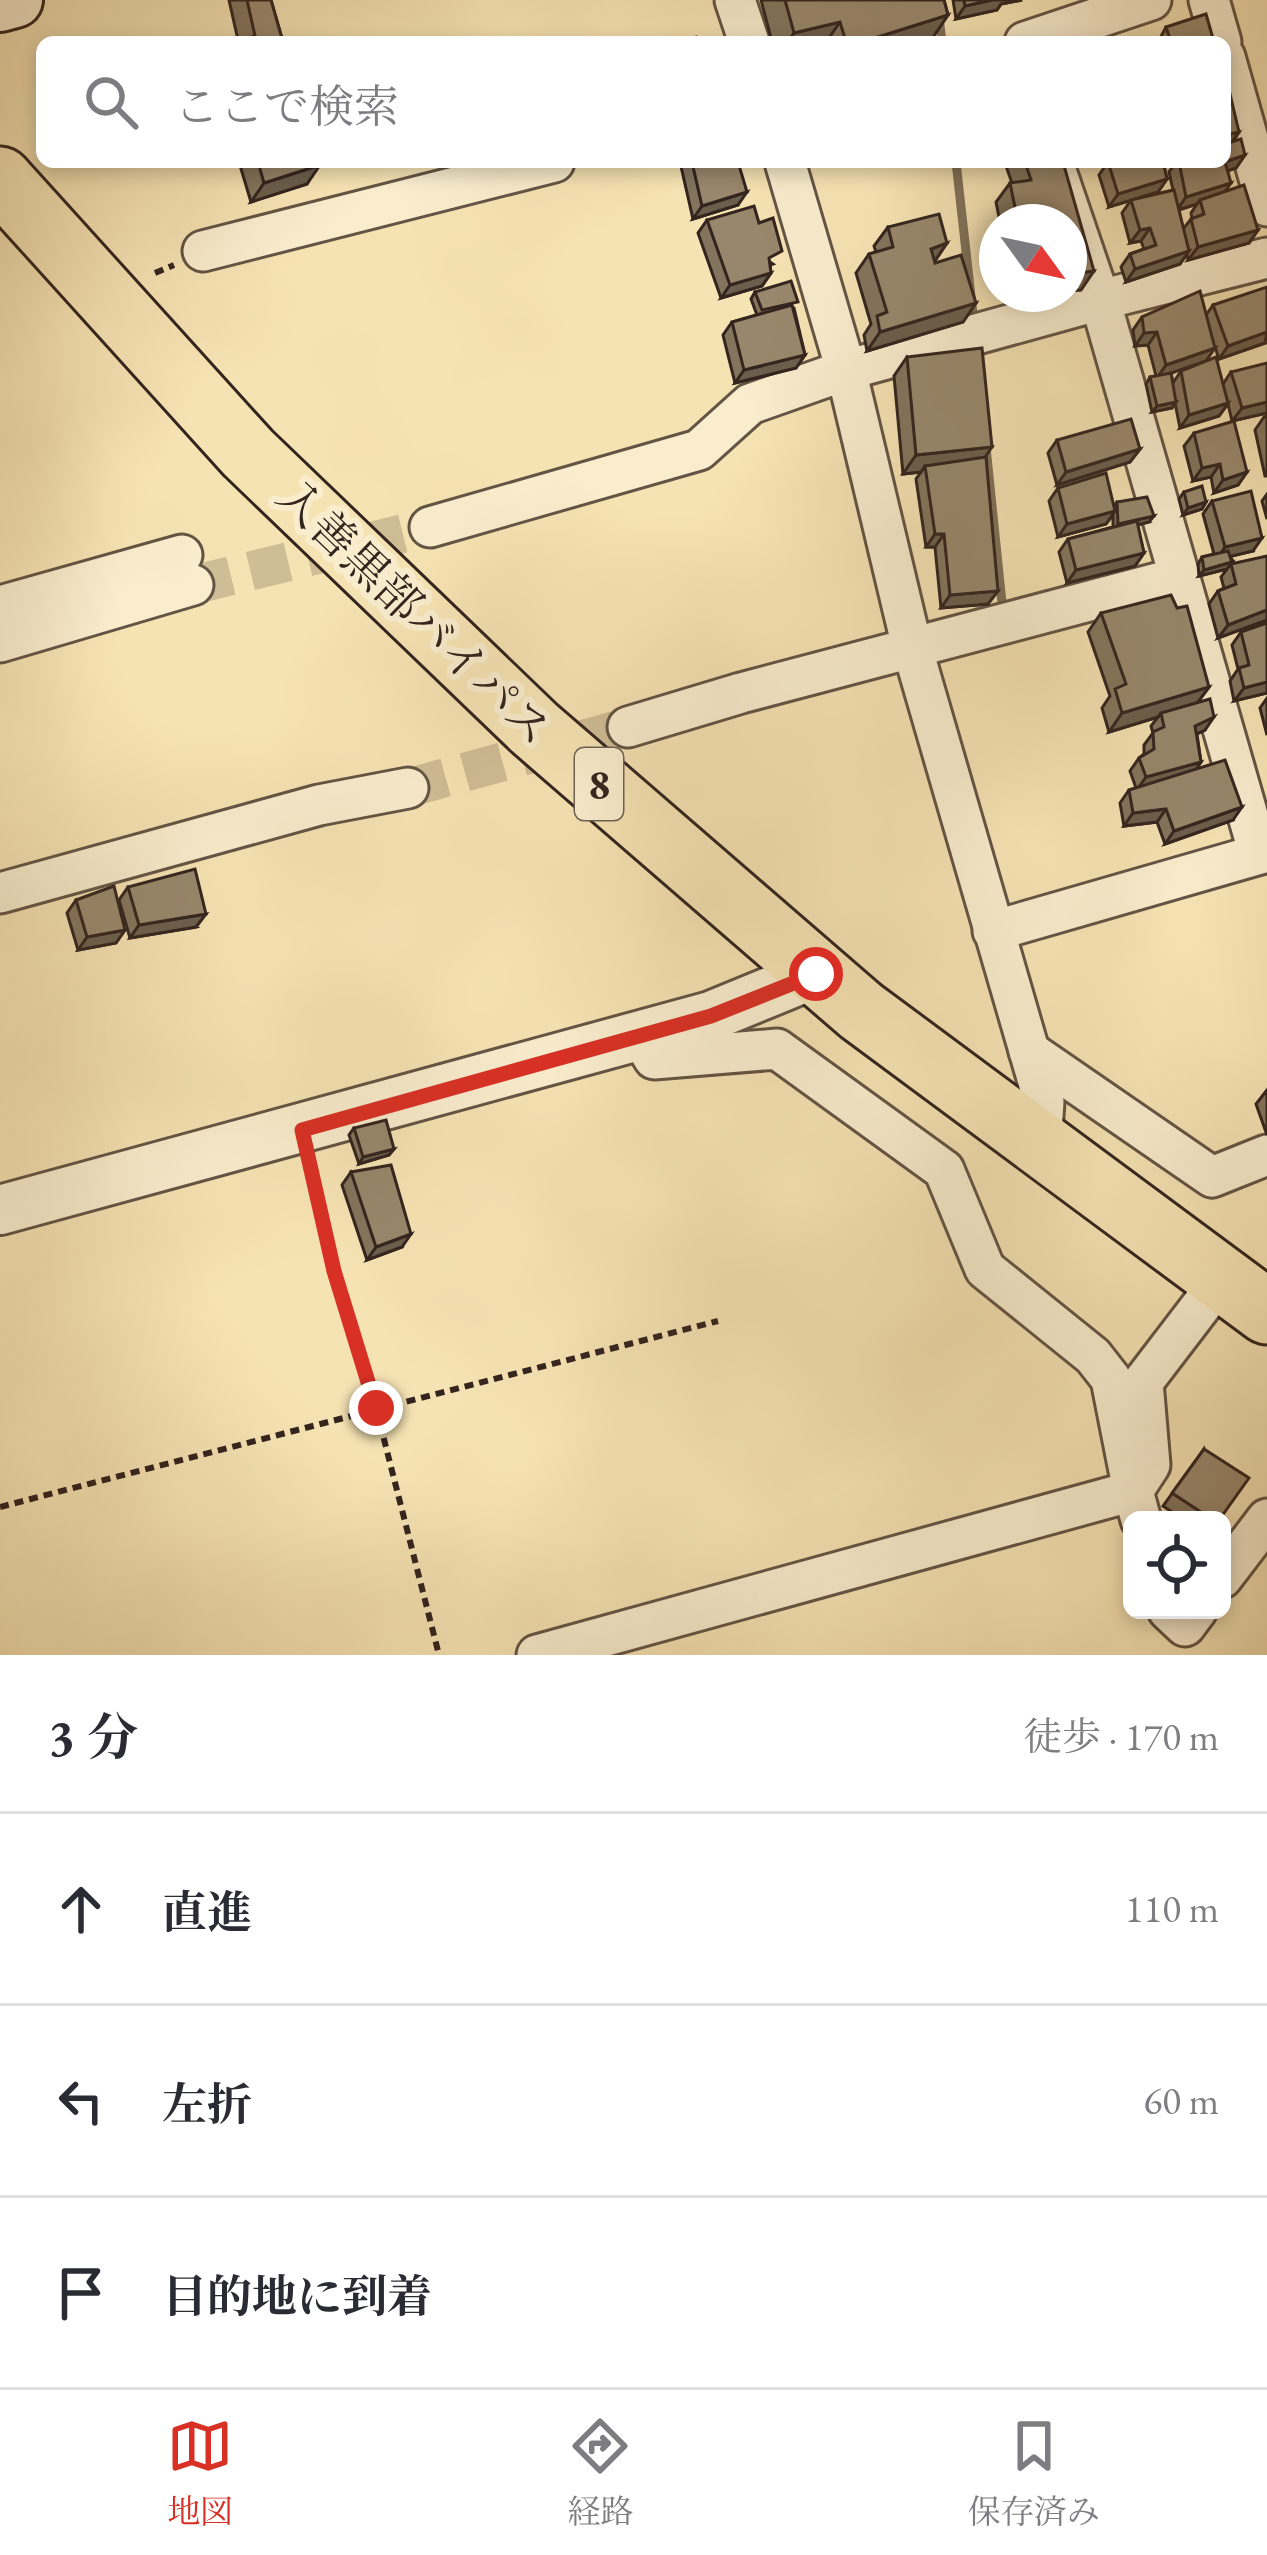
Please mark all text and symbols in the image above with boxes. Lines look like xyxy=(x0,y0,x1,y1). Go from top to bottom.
search box xyxy=(36,36,1231,168)
icon: search xyxy=(78,69,144,135)
text: ここで検索 xyxy=(174,77,399,135)
north arrow xyxy=(979,204,1087,312)
street label: 入善黒部バイパス xyxy=(266,466,564,758)
road number: 8 xyxy=(575,748,623,820)
route start xyxy=(789,947,843,1001)
route end xyxy=(349,1381,403,1435)
map controls xyxy=(1123,1511,1231,1619)
button: locate xyxy=(1123,1511,1231,1619)
text: 3 分 xyxy=(48,1704,138,1770)
text: 徒歩 · 170 m xyxy=(1023,1711,1219,1762)
icon: ahead xyxy=(48,1876,114,1942)
text: 直進 xyxy=(162,1883,252,1941)
text: 110 m xyxy=(1125,1883,1219,1934)
icon: left xyxy=(48,2068,114,2134)
text: 左折 xyxy=(162,2075,252,2133)
text: 60 m xyxy=(1143,2075,1219,2126)
icon: arrive xyxy=(48,2260,114,2326)
text: 目的地に到着 xyxy=(162,2267,432,2325)
tab: 地図 xyxy=(167,2413,233,2533)
tab: 経路 xyxy=(567,2413,633,2533)
tab: 保存済み xyxy=(968,2413,1100,2533)

